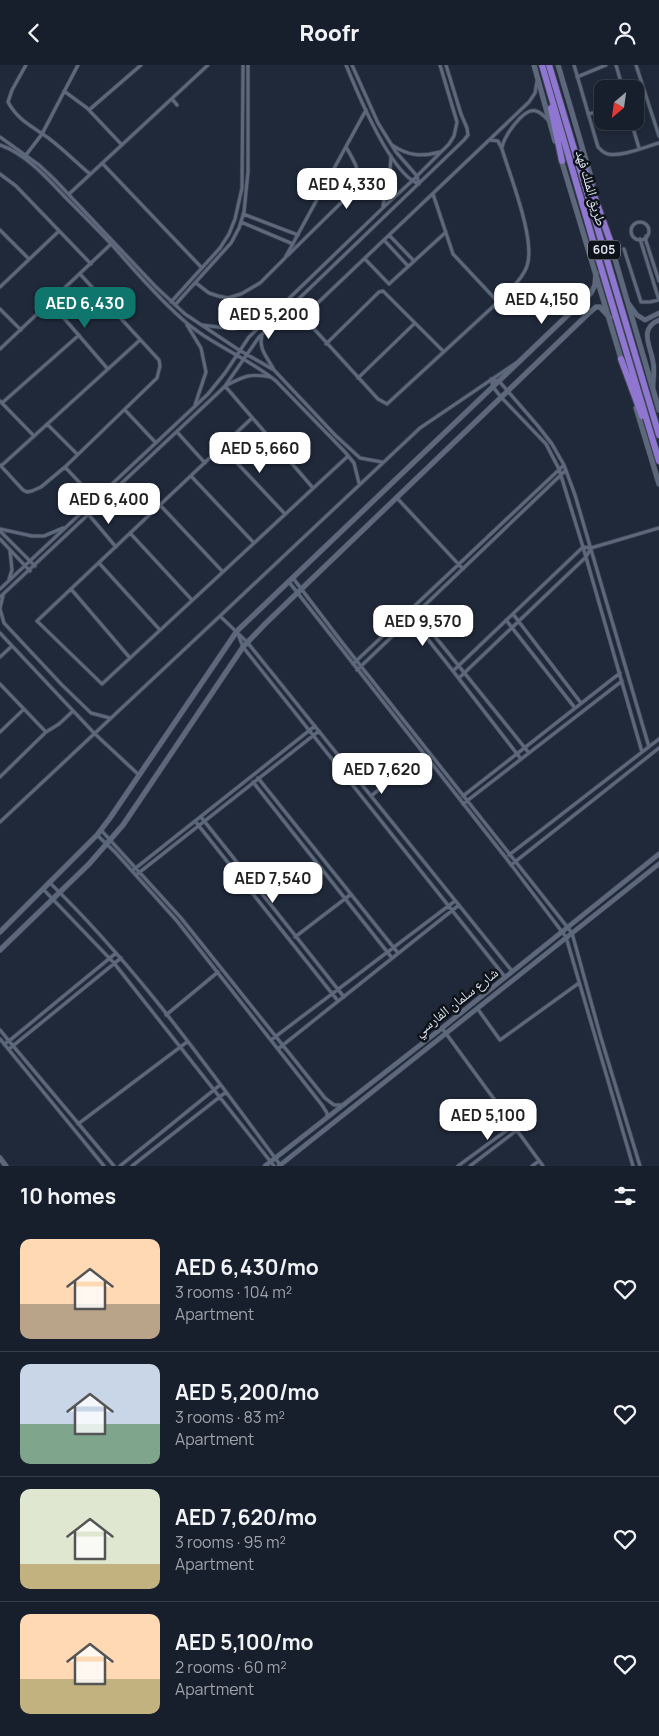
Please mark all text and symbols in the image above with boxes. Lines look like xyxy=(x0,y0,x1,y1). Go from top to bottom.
text: Roofr xyxy=(300,18,359,48)
icon: back xyxy=(20,19,48,47)
icon: person xyxy=(611,19,639,47)
north arrow xyxy=(594,80,644,130)
map controls xyxy=(594,80,644,130)
street label: طريق الملك فهد xyxy=(571,148,611,228)
pin: AED 4,330 xyxy=(290,167,404,210)
text: AED 4,330 xyxy=(308,173,386,195)
road number: 605 xyxy=(588,241,620,259)
pin: AED 4,150 xyxy=(485,283,599,325)
pin: AED 6,430 xyxy=(28,287,142,329)
text: AED 4,150 xyxy=(505,288,579,310)
text: AED 6,430 xyxy=(46,292,124,314)
pin: AED 5,200 xyxy=(212,297,326,340)
text: AED 5,200 xyxy=(229,303,309,325)
pin: AED 5,660 xyxy=(203,431,317,474)
text: AED 5,660 xyxy=(220,437,300,459)
pin: AED 6,400 xyxy=(52,483,166,525)
text: AED 6,400 xyxy=(69,488,149,510)
pin: AED 9,570 xyxy=(366,605,480,647)
text: AED 9,570 xyxy=(384,610,462,632)
pin: AED 7,620 xyxy=(325,753,439,795)
text: AED 7,620 xyxy=(343,758,421,780)
pin: AED 7,540 xyxy=(216,861,330,904)
text: AED 7,540 xyxy=(234,867,312,889)
street label: شارع سلمان الفارسي xyxy=(410,963,503,1042)
pin: AED 5,100 xyxy=(431,1099,545,1141)
text: AED 5,100 xyxy=(451,1104,525,1126)
text: 10 homes xyxy=(20,1182,116,1210)
icon: filters xyxy=(611,1182,639,1210)
text: AED 6,430/mo xyxy=(175,1253,319,1281)
icon: home xyxy=(60,1259,120,1319)
icon: heart xyxy=(611,1275,639,1303)
text: 3 rooms · 104 m² xyxy=(175,1281,292,1303)
text: Apartment xyxy=(175,1303,254,1325)
text: AED 5,200/mo xyxy=(175,1378,319,1406)
icon: home xyxy=(60,1384,120,1444)
icon: heart xyxy=(611,1400,639,1428)
text: 3 rooms · 83 m² xyxy=(175,1406,285,1428)
text: Apartment xyxy=(175,1428,254,1450)
text: AED 7,620/mo xyxy=(175,1503,317,1531)
icon: home xyxy=(60,1509,120,1569)
icon: heart xyxy=(611,1525,639,1553)
text: 3 rooms · 95 m² xyxy=(175,1531,286,1553)
text: Apartment xyxy=(175,1553,254,1575)
text: AED 5,100/mo xyxy=(175,1628,313,1656)
icon: home xyxy=(60,1634,120,1694)
icon: heart xyxy=(611,1650,639,1678)
text: 2 rooms · 60 m² xyxy=(175,1656,287,1678)
text: Apartment xyxy=(175,1678,254,1700)

